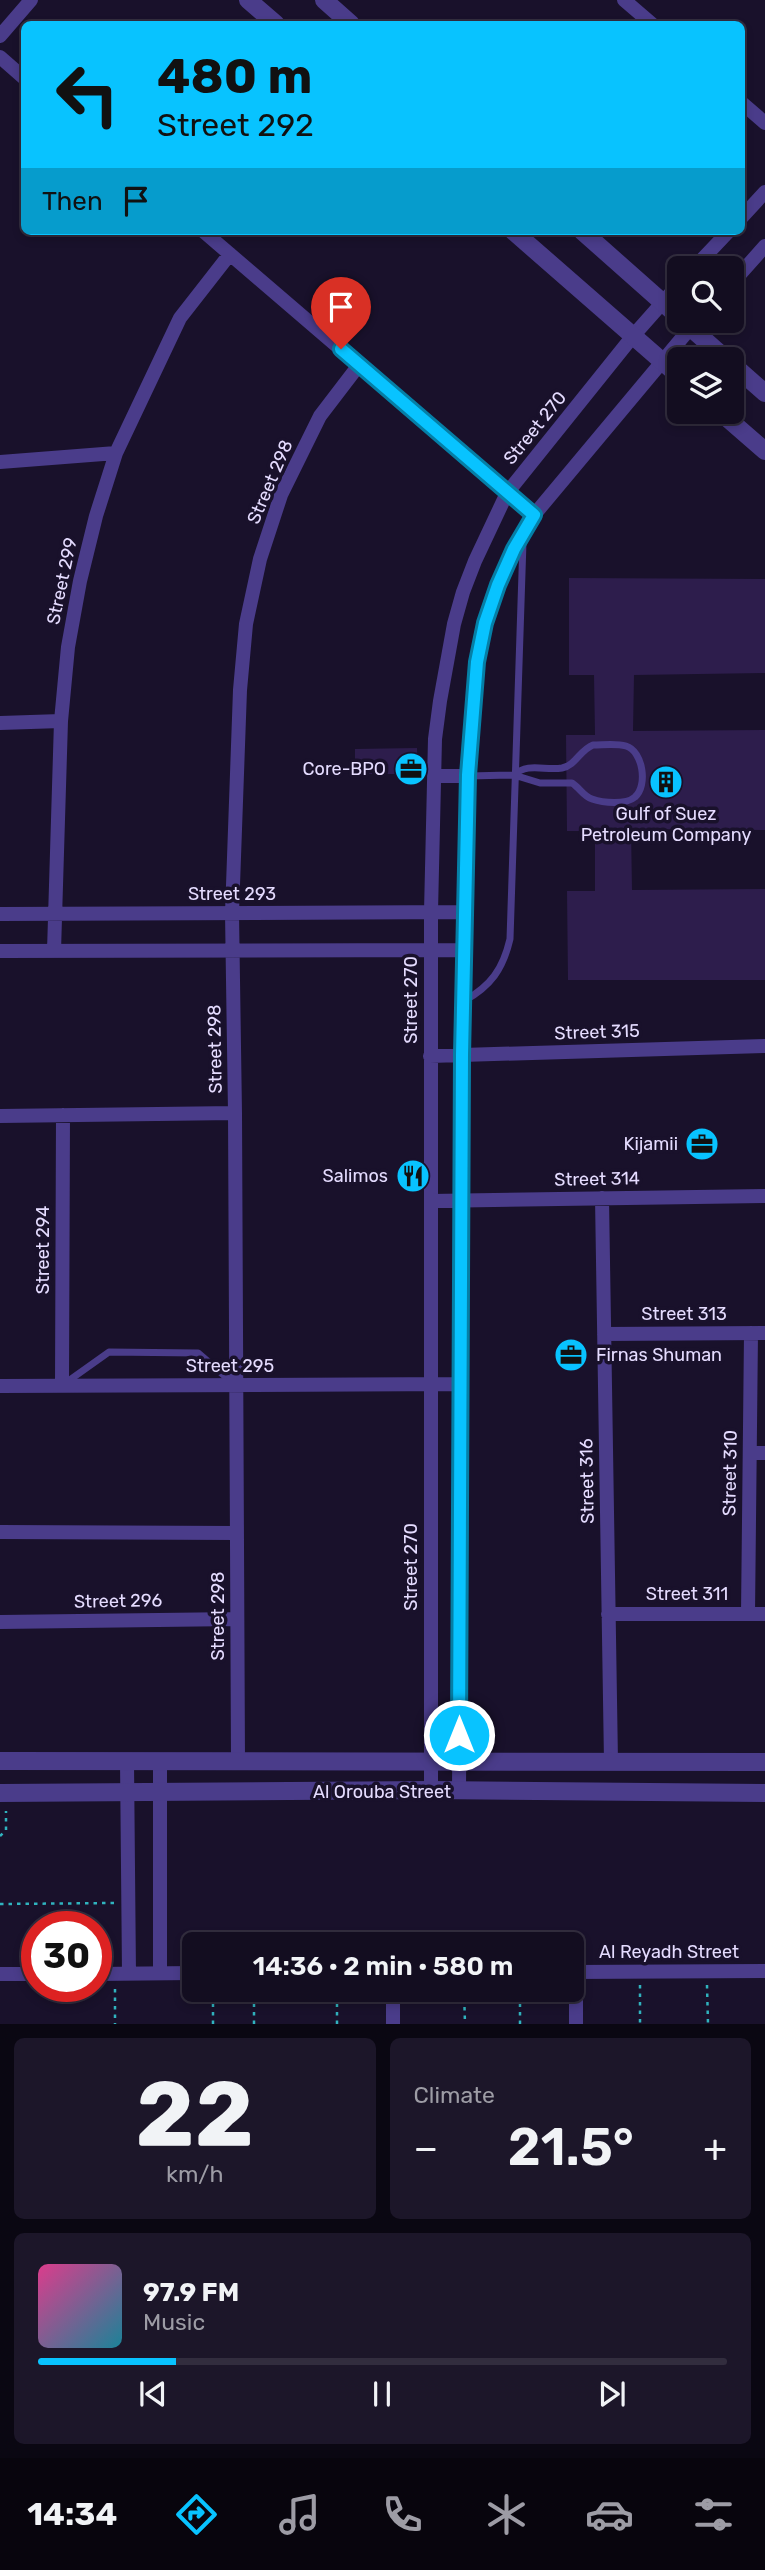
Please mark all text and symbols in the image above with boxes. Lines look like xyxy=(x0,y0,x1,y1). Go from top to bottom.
text: 480 m xyxy=(157,47,312,105)
icon: left xyxy=(42,49,133,140)
text: Street 292 xyxy=(157,106,314,144)
icon: arrive xyxy=(117,182,155,220)
text: Then xyxy=(42,186,103,217)
map controls xyxy=(667,256,744,424)
button: search xyxy=(667,256,744,333)
pin xyxy=(311,277,371,349)
icon: arrive xyxy=(322,288,360,326)
button: layers xyxy=(667,347,744,424)
street label: Street 270 xyxy=(499,387,571,469)
street label: Street 298 xyxy=(242,437,298,527)
street label: Street 299 xyxy=(42,535,82,627)
office icon: Core-BPO xyxy=(392,750,430,788)
place label: Core-BPO xyxy=(303,758,386,780)
building icon: Gulf of Suez Petroleum Company xyxy=(647,763,685,801)
place label: Gulf of Suez Petroleum Company xyxy=(581,803,751,846)
street label: Street 293 xyxy=(188,883,276,905)
street label: Street 270 xyxy=(400,956,422,1044)
street label: Street 298 xyxy=(203,1004,227,1094)
street label: Street 315 xyxy=(554,1020,640,1044)
office icon: Kijamii xyxy=(683,1125,721,1163)
place label: Kijamii xyxy=(624,1133,678,1155)
restaurant icon: Salimos xyxy=(394,1157,432,1195)
place label: Salimos xyxy=(323,1165,388,1187)
street label: Street 314 xyxy=(554,1167,640,1191)
street label: Street 294 xyxy=(32,1206,54,1294)
street label: Street 313 xyxy=(641,1303,727,1325)
office icon: Firnas Shuman xyxy=(552,1336,590,1374)
place label: Firnas Shuman xyxy=(596,1344,722,1366)
street label: Street 295 xyxy=(186,1355,274,1377)
street label: Street 310 xyxy=(718,1430,742,1516)
street label: Street 316 xyxy=(575,1438,599,1524)
street label: Street 270 xyxy=(400,1523,422,1611)
street label: Street 298 xyxy=(207,1571,229,1661)
street label: Street 311 xyxy=(646,1583,728,1605)
street label: Street 296 xyxy=(74,1589,163,1613)
position arrow xyxy=(422,1698,496,1772)
street label: Al Orouba Street xyxy=(313,1781,451,1803)
speed limit sign: 30 xyxy=(21,1911,112,2002)
street label: Al Reyadh Street xyxy=(599,1941,739,1963)
text: 14:36 · 2 min · 580 m xyxy=(253,1951,513,1982)
text: 22 xyxy=(136,2060,254,2168)
text: Climate xyxy=(414,2081,495,2109)
text: 21.5° xyxy=(508,2116,634,2178)
text: − xyxy=(414,2125,438,2171)
text: + xyxy=(703,2125,727,2171)
text: km/h xyxy=(166,2160,223,2188)
text: 97.9 FM xyxy=(143,2277,239,2308)
text: Music xyxy=(143,2308,205,2336)
icon: previous xyxy=(134,2375,172,2413)
icon: pause xyxy=(363,2375,401,2413)
icon: next xyxy=(593,2375,631,2413)
icon: directions xyxy=(172,2490,221,2539)
icon: music xyxy=(275,2490,324,2539)
icon: phone xyxy=(378,2490,427,2539)
icon: climate xyxy=(482,2490,531,2539)
icon: car xyxy=(585,2490,634,2539)
icon: filters xyxy=(689,2490,738,2539)
text: 14:34 xyxy=(27,2495,117,2533)

